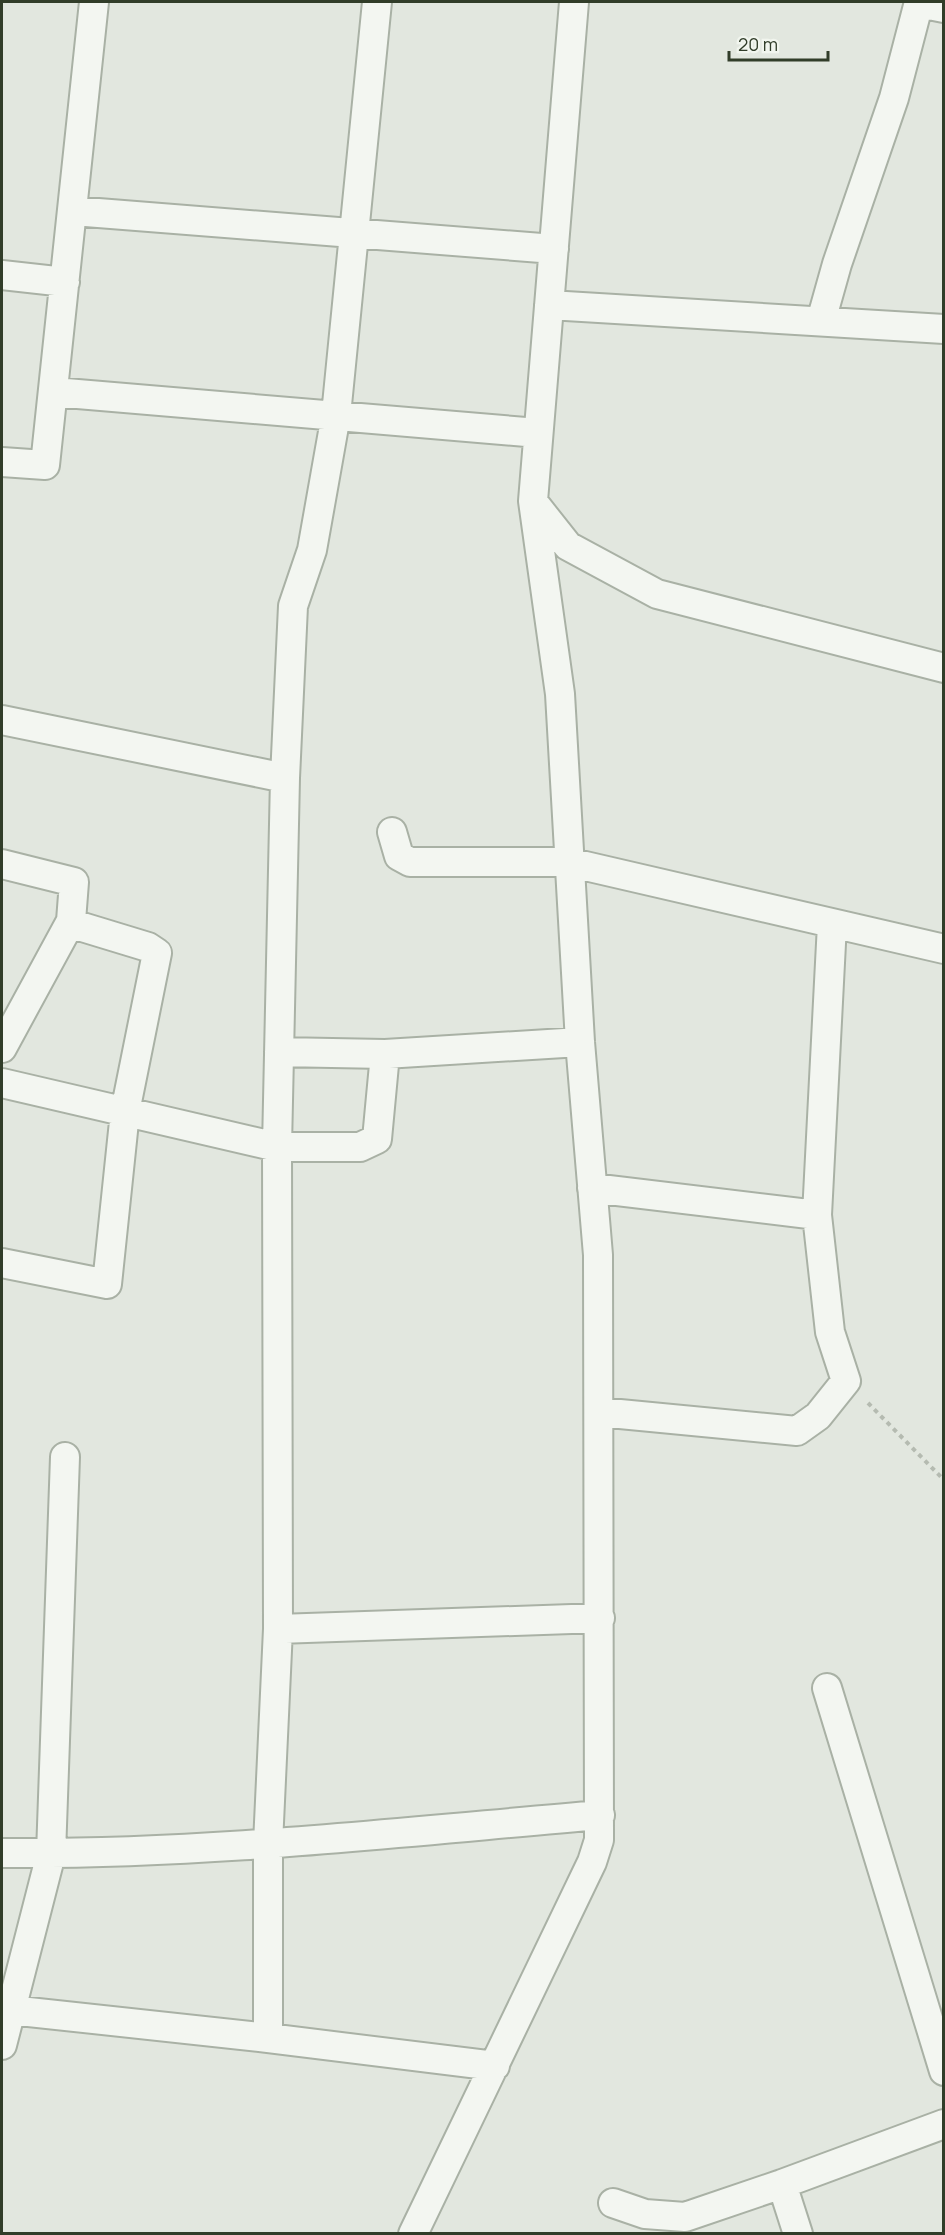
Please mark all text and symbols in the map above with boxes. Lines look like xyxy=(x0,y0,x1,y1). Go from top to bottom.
scale bar xyxy=(729,24,828,62)
text: 20 m xyxy=(738,32,778,56)

